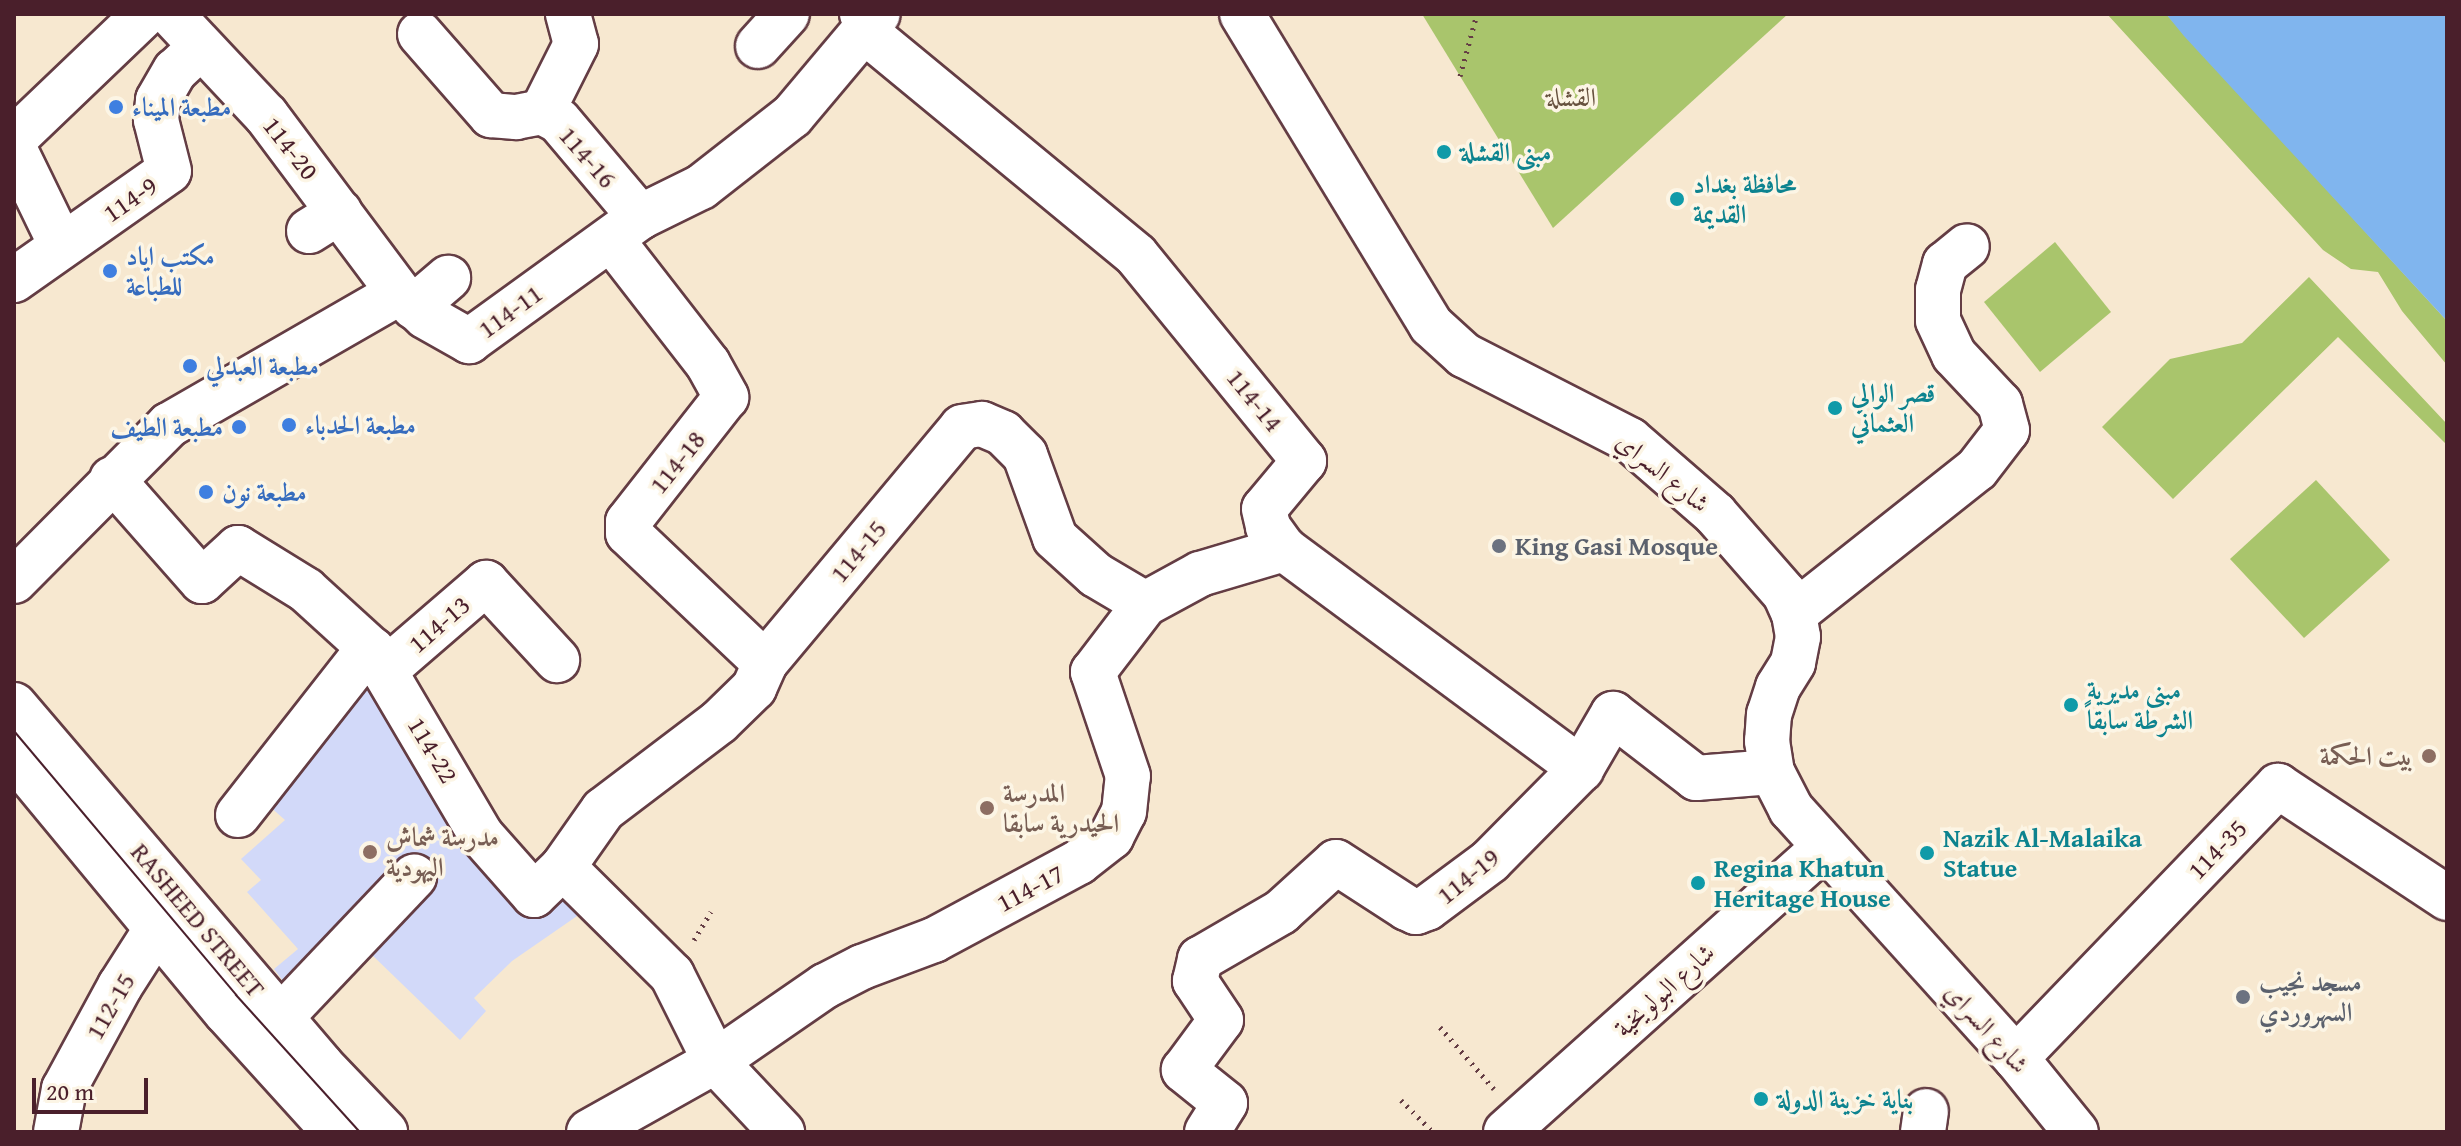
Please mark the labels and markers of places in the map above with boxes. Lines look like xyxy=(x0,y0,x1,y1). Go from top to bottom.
place label: مطبعة الميناء xyxy=(132,91,231,123)
marker: مطبعة الميناء xyxy=(107,98,125,116)
place label: مبنى القشلة xyxy=(1460,136,1551,168)
marker: مبنى القشلة xyxy=(1435,143,1453,161)
place label: محافظة بغداد القديمة xyxy=(1693,168,1796,230)
marker: محافظة بغداد القديمة xyxy=(1668,190,1686,208)
place label: مكتب اياد للطباعة xyxy=(126,240,215,302)
marker: مكتب اياد للطباعة xyxy=(101,262,119,280)
place label: مطبعة العبدلي xyxy=(206,350,319,382)
marker: مطبعة العبدلي xyxy=(181,357,199,375)
place label: قصر الوالي العثماني xyxy=(1851,377,1936,438)
marker: قصر الوالي العثماني xyxy=(1826,399,1844,417)
place label: مطبعة الحدباء xyxy=(305,409,416,441)
place label: مطبعة الطيف xyxy=(110,411,223,443)
marker: مطبعة الحدباء xyxy=(280,416,298,434)
marker: مطبعة الطيف xyxy=(230,418,248,436)
place label: مطبعة نون xyxy=(222,476,307,508)
marker: مطبعة نون xyxy=(197,483,215,501)
place label: King Gasi Mosque xyxy=(1515,530,1718,562)
marker: King Gasi Mosque xyxy=(1490,537,1508,555)
place label: مبنى مديرية الشرطة سابقاً xyxy=(2087,674,2193,736)
marker: مبنى مديرية الشرطة سابقاً xyxy=(2062,696,2080,714)
place label: بيت الحكمة xyxy=(2320,740,2413,772)
marker: بيت الحكمة xyxy=(2420,747,2438,765)
place label: المدرسة الحيدرية سابقا xyxy=(1003,777,1119,838)
marker: المدرسة الحيدرية سابقا xyxy=(978,799,996,817)
place label: مدرسة شماش اليهودية xyxy=(386,821,499,882)
place label: Nazik Al-Malaika Statue xyxy=(1943,822,2142,884)
marker: مدرسة شماش اليهودية xyxy=(361,843,379,861)
marker: Nazik Al-Malaika Statue xyxy=(1918,844,1936,862)
place label: Regina Khatun Heritage House xyxy=(1714,852,1891,914)
marker: Regina Khatun Heritage House xyxy=(1689,874,1707,892)
place label: مسجد نجيب السهروردي xyxy=(2259,966,2362,1028)
marker: مسجد نجيب السهروردي xyxy=(2234,988,2252,1006)
place label: بناية خزينة الدولة xyxy=(1777,1083,1913,1115)
marker: بناية خزينة الدولة xyxy=(1752,1090,1770,1108)

